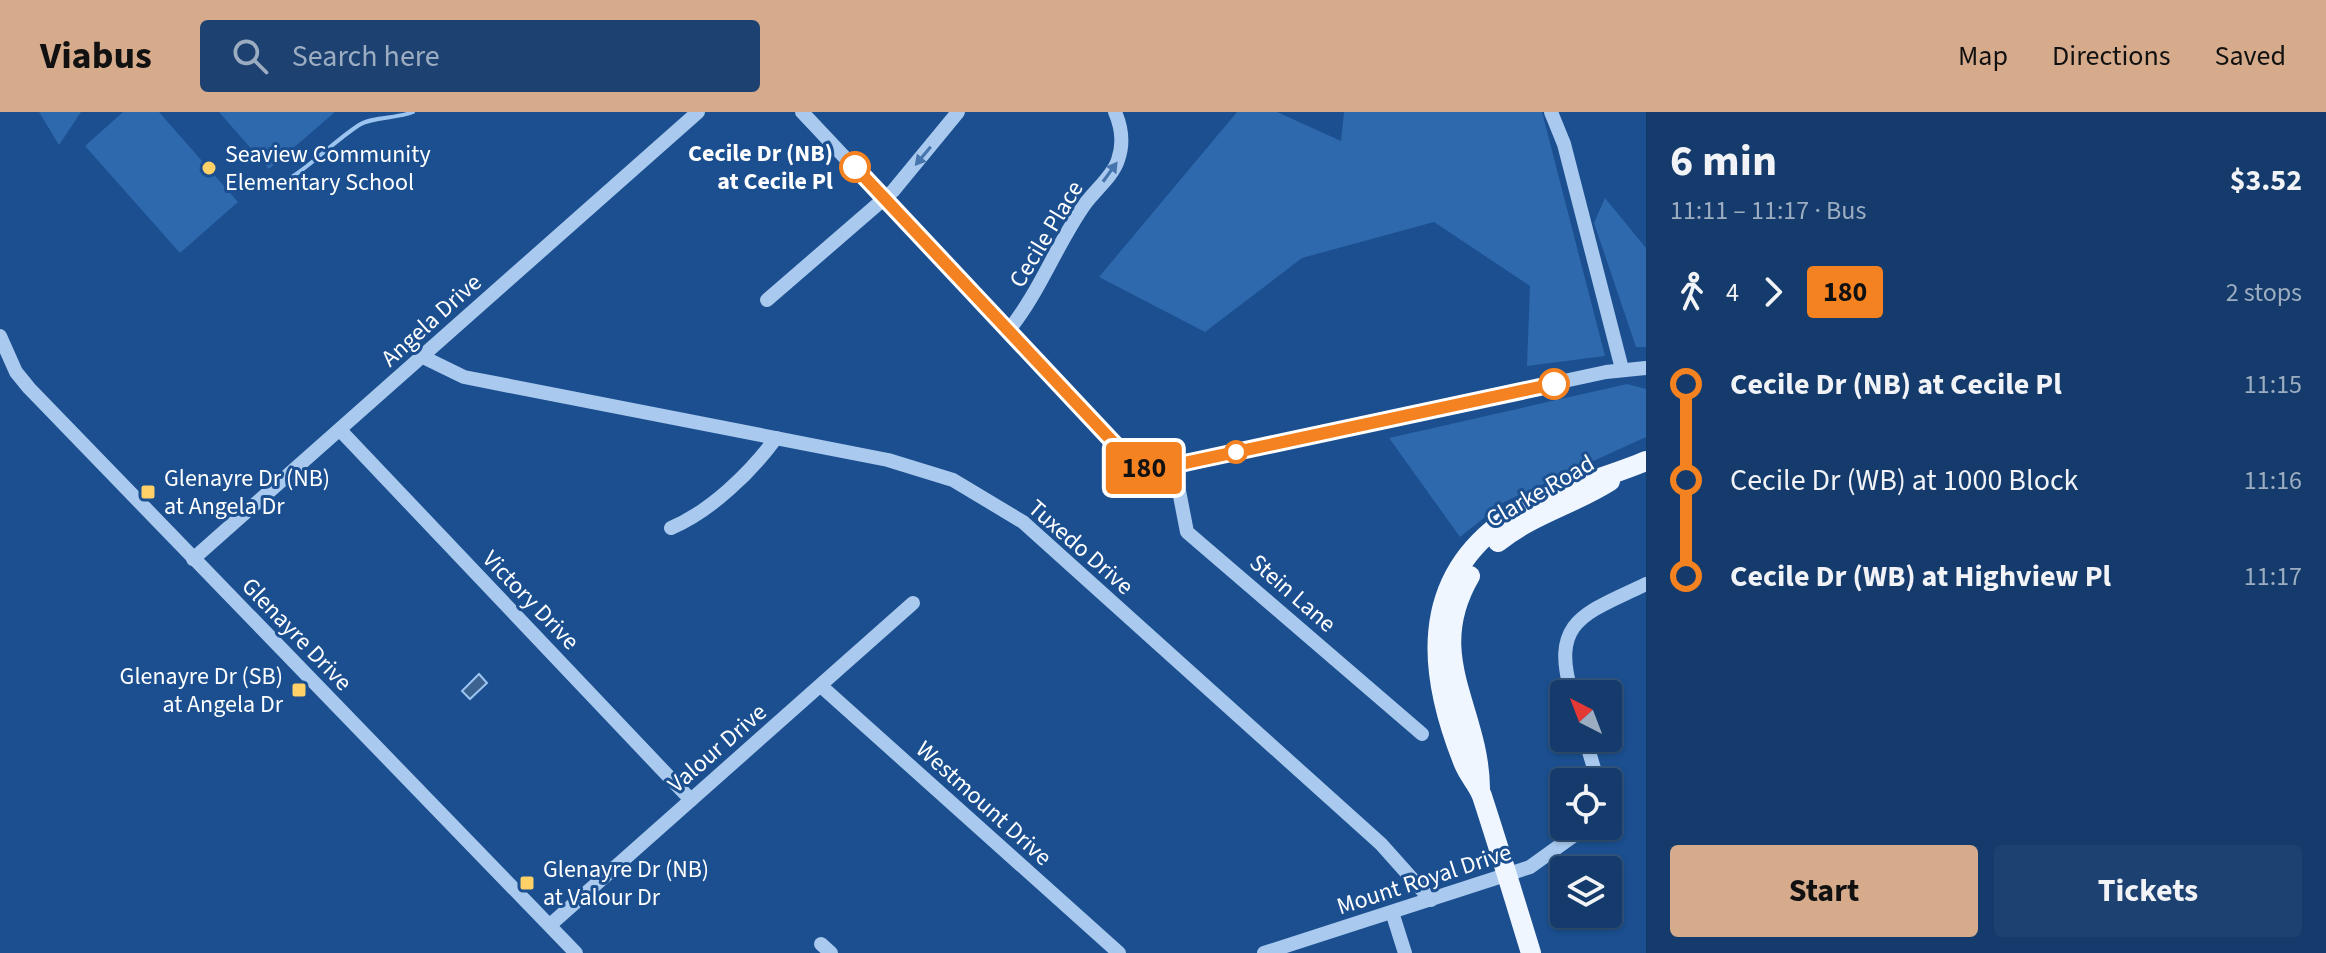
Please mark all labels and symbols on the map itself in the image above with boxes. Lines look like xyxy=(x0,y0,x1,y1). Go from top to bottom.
place label: Cecile Dr (NB) at Cecile Pl xyxy=(688,136,833,199)
place label: Seaview Community Elementary School xyxy=(225,137,431,200)
one-way arrow xyxy=(915,146,932,166)
marker: Cecile Dr (NB) at Cecile Pl xyxy=(840,152,870,182)
marker: Seaview Community Elementary School xyxy=(200,159,218,177)
one-way arrow xyxy=(1102,161,1118,183)
street label: Cecile Place xyxy=(1001,174,1092,294)
street label: Angela Drive xyxy=(373,266,489,375)
unlabelled marker xyxy=(1539,369,1569,399)
unlabelled marker xyxy=(1225,441,1247,463)
line badge: 180 xyxy=(1098,442,1190,494)
street label: Clarke Road xyxy=(1480,446,1601,537)
place label: Glenayre Dr (NB) at Angela Dr xyxy=(164,461,330,524)
marker: Glenayre Dr (NB) at Angela Dr xyxy=(139,483,157,501)
street label: Tuxedo Drive xyxy=(1020,491,1141,603)
street label: Victory Drive xyxy=(474,543,587,658)
street label: Stein Lane xyxy=(1242,546,1344,641)
street label: Glenayre Drive xyxy=(233,570,360,699)
place label: Glenayre Dr (SB) at Angela Dr xyxy=(120,659,284,722)
north arrow xyxy=(1550,680,1622,752)
marker: Glenayre Dr (SB) at Angela Dr xyxy=(290,681,308,699)
street label: Valour Drive xyxy=(660,695,775,801)
street label: Westmount Drive xyxy=(908,733,1059,874)
street label: Mount Royal Drive xyxy=(1332,835,1516,924)
place label: Glenayre Dr (NB) at Valour Dr xyxy=(543,852,709,915)
marker: Glenayre Dr (NB) at Valour Dr xyxy=(518,874,536,892)

